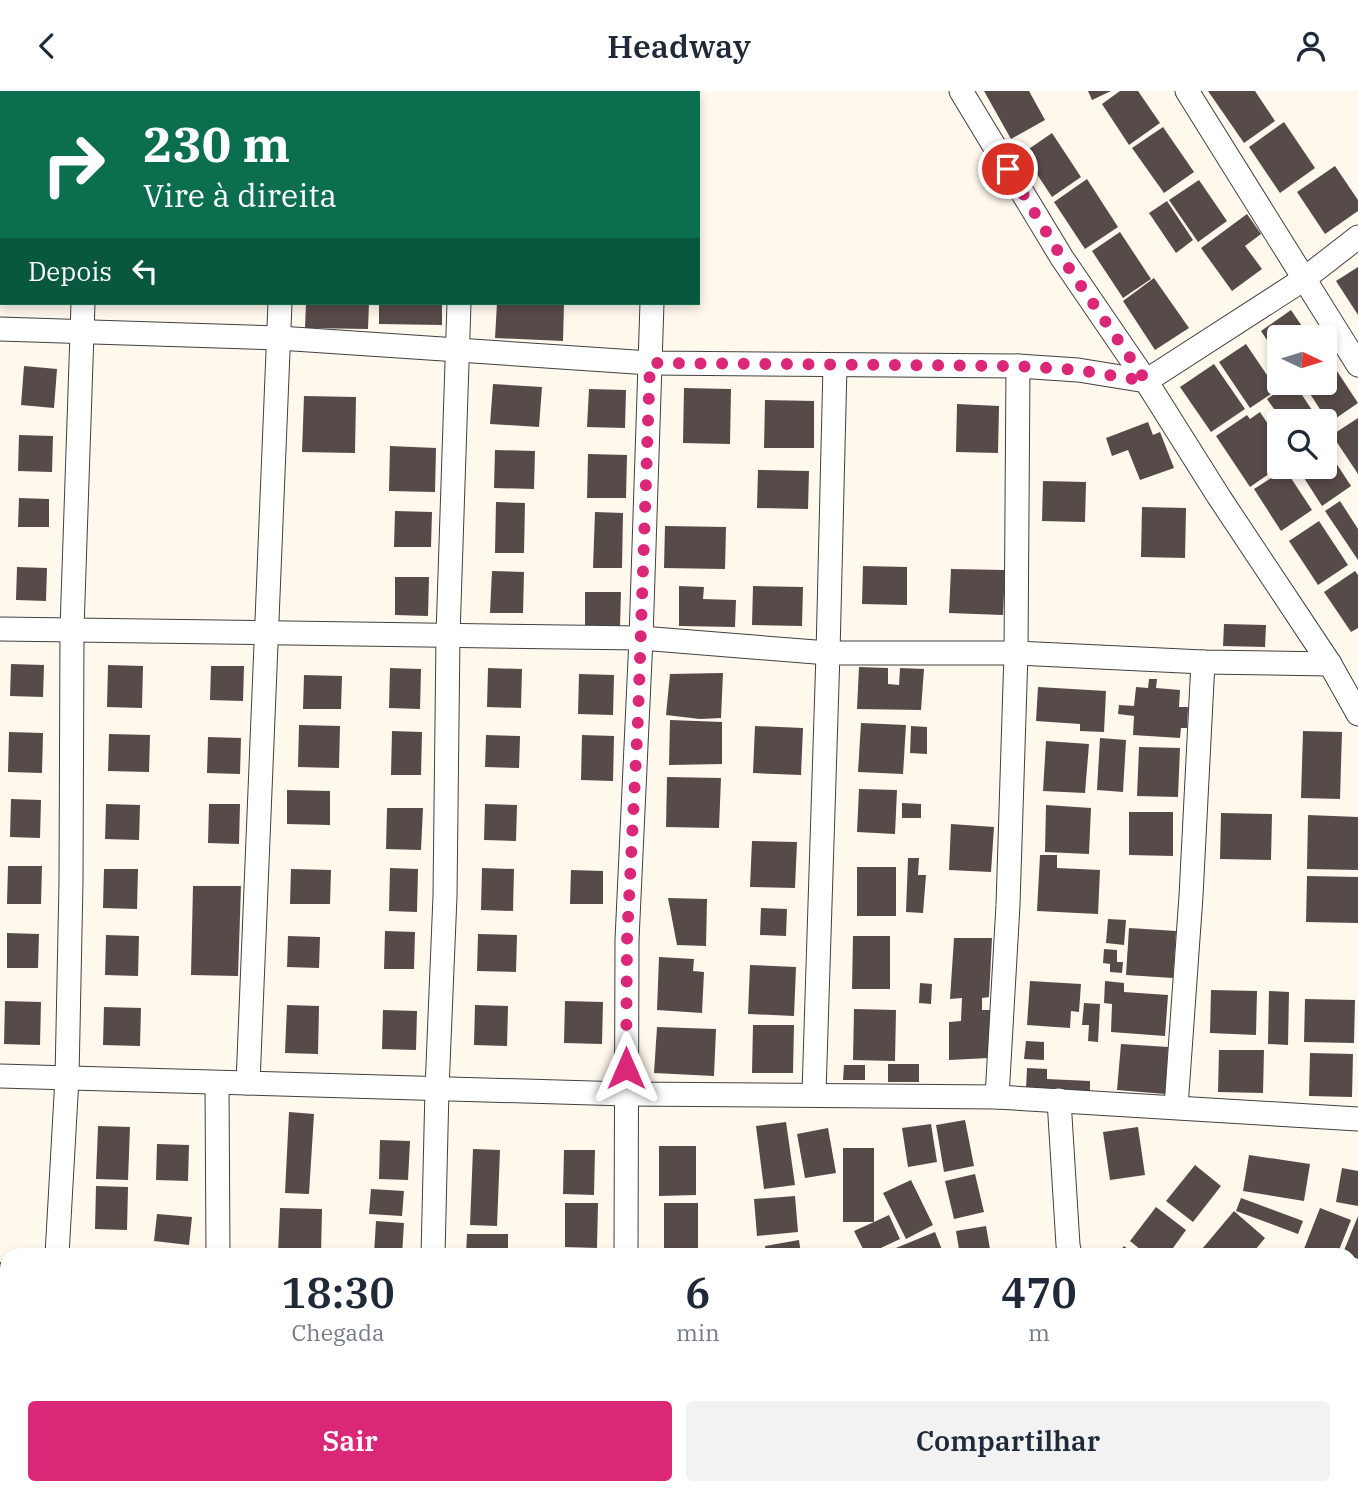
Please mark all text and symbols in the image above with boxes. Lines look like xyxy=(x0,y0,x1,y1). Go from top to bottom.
text: Headway xyxy=(607,25,751,67)
icon: back xyxy=(28,27,66,65)
icon: person xyxy=(1292,27,1330,65)
text: 230 m xyxy=(143,112,290,175)
icon: right xyxy=(28,119,119,210)
pin xyxy=(978,139,1038,199)
icon: arrive xyxy=(989,150,1027,188)
text: Vire à direita xyxy=(143,174,337,216)
icon: left xyxy=(126,252,164,290)
text: Depois xyxy=(28,254,112,288)
north arrow xyxy=(1267,325,1337,395)
map controls xyxy=(1267,325,1337,479)
button: search xyxy=(1267,409,1337,479)
position arrow xyxy=(589,1031,663,1105)
text: 18:30 xyxy=(281,1265,395,1320)
text: 6 xyxy=(685,1265,710,1320)
text: 470 xyxy=(1001,1265,1077,1320)
text: Chegada xyxy=(291,1317,385,1347)
text: min xyxy=(676,1317,720,1347)
text: m xyxy=(1028,1317,1050,1347)
button: Sair xyxy=(28,1401,672,1481)
button: Compartilhar xyxy=(686,1401,1330,1481)

